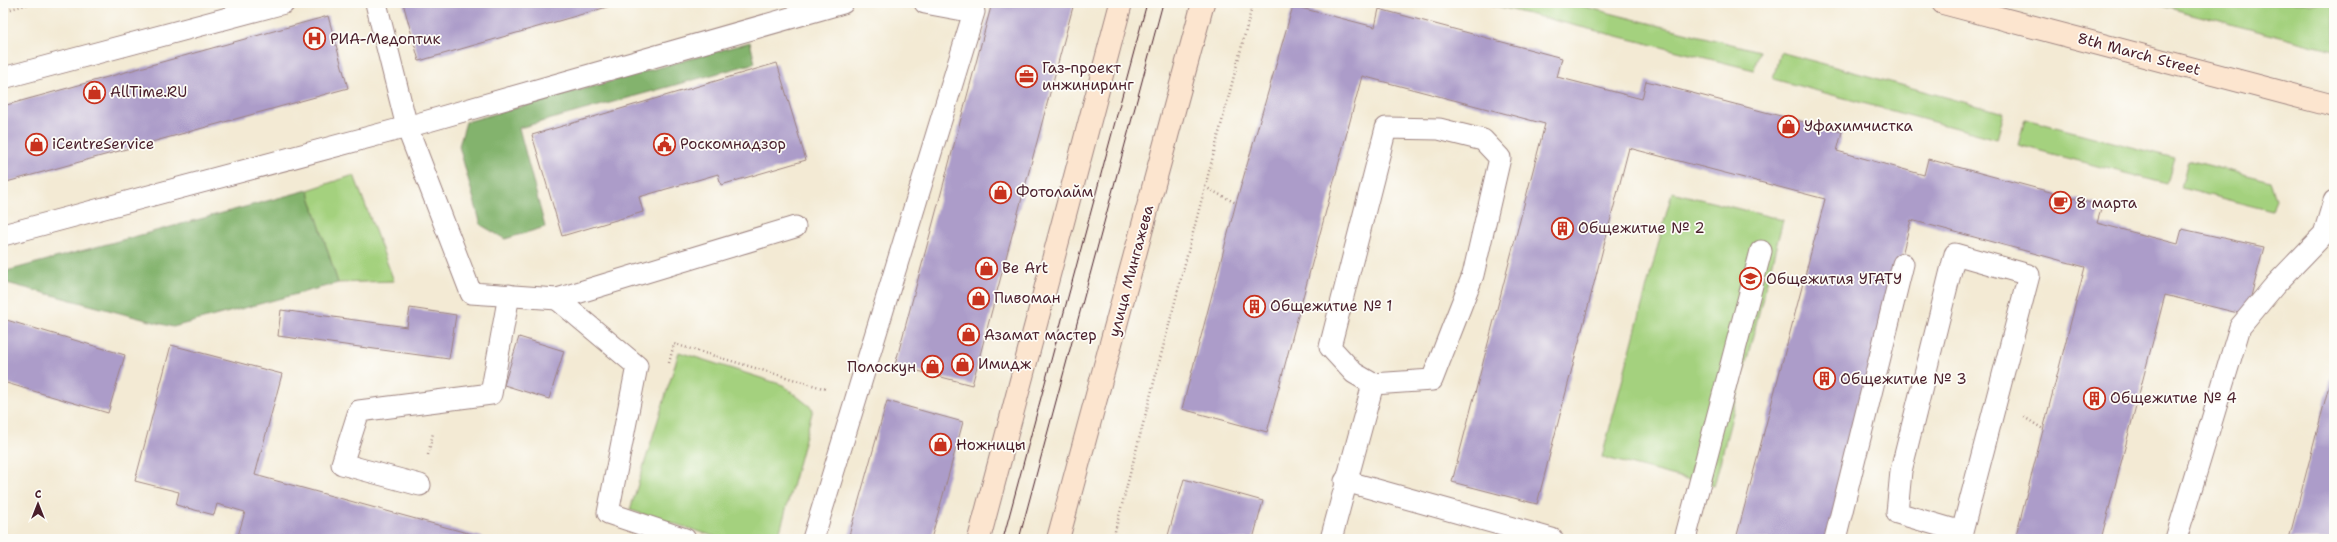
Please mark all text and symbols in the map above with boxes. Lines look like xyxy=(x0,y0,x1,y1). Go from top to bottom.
hospital icon: РИА-Медоптик xyxy=(302,26,328,52)
street label: 8th March Street xyxy=(2075,28,2203,80)
place label: РИА-Медоптик xyxy=(330,29,440,49)
place label: Газ-проект инжиниринг xyxy=(1042,58,1134,95)
office icon: Газ-проект инжиниринг xyxy=(1013,64,1039,90)
shop icon: AllTime.RU xyxy=(81,79,107,105)
place label: AllTime.RU xyxy=(110,82,187,102)
shop icon: Уфахимчистка xyxy=(1776,113,1802,139)
place label: Уфахимчистка xyxy=(1804,116,1913,136)
shop icon: iCentreService xyxy=(23,131,49,157)
public building icon: Роскомнадзор xyxy=(652,131,678,157)
place label: iCentreService xyxy=(52,134,154,154)
place label: Роскомнадзор xyxy=(680,134,786,154)
shop icon: Фотолайм xyxy=(988,179,1014,205)
place label: Фотолайм xyxy=(1016,182,1094,202)
cafe icon: 8 марта xyxy=(2047,190,2073,216)
place label: 8 марта xyxy=(2076,193,2138,213)
street label: улица Мингажева xyxy=(1104,202,1158,339)
building icon: Общежитие № 2 xyxy=(1550,215,1576,241)
place label: Общежитие № 2 xyxy=(1578,218,1705,238)
shop icon: Be Art xyxy=(974,255,1000,281)
place label: Be Art xyxy=(1002,258,1048,278)
school or university icon: Общежития УГАТУ xyxy=(1737,266,1763,292)
place label: Общежития УГАТУ xyxy=(1766,269,1902,289)
shop icon: Пивоман xyxy=(966,285,992,311)
place label: Пивоман xyxy=(994,288,1060,308)
building icon: Общежитие № 1 xyxy=(1242,293,1268,319)
place label: Общежитие № 1 xyxy=(1270,296,1392,316)
shop icon: Азамат мастер xyxy=(956,322,982,348)
place label: Азамат мастер xyxy=(984,325,1097,345)
shop icon: Имидж xyxy=(949,351,975,377)
shop icon: Полоскун xyxy=(919,354,945,380)
place label: Имидж xyxy=(978,354,1032,374)
place label: Полоскун xyxy=(847,357,916,377)
building icon: Общежитие № 3 xyxy=(1811,366,1837,392)
place label: Общежитие № 3 xyxy=(1840,369,1967,389)
building icon: Общежитие № 4 xyxy=(2082,385,2108,411)
place label: Общежитие № 4 xyxy=(2110,388,2237,408)
shop icon: Ножницы xyxy=(927,432,953,458)
place label: Ножницы xyxy=(956,435,1026,455)
north arrow xyxy=(18,484,58,524)
text: С xyxy=(35,487,42,502)

